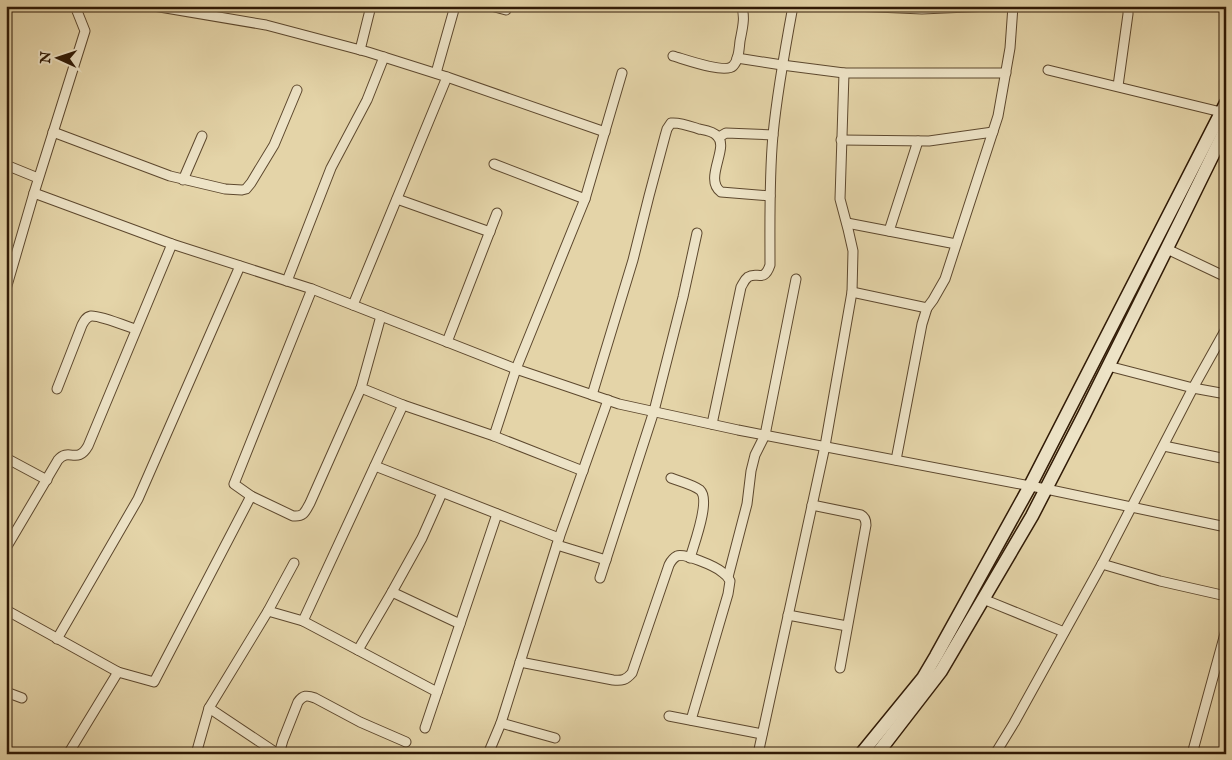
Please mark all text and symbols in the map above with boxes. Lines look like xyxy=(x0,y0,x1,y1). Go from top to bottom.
north arrow xyxy=(32,32,82,82)
text: N xyxy=(37,51,55,65)

